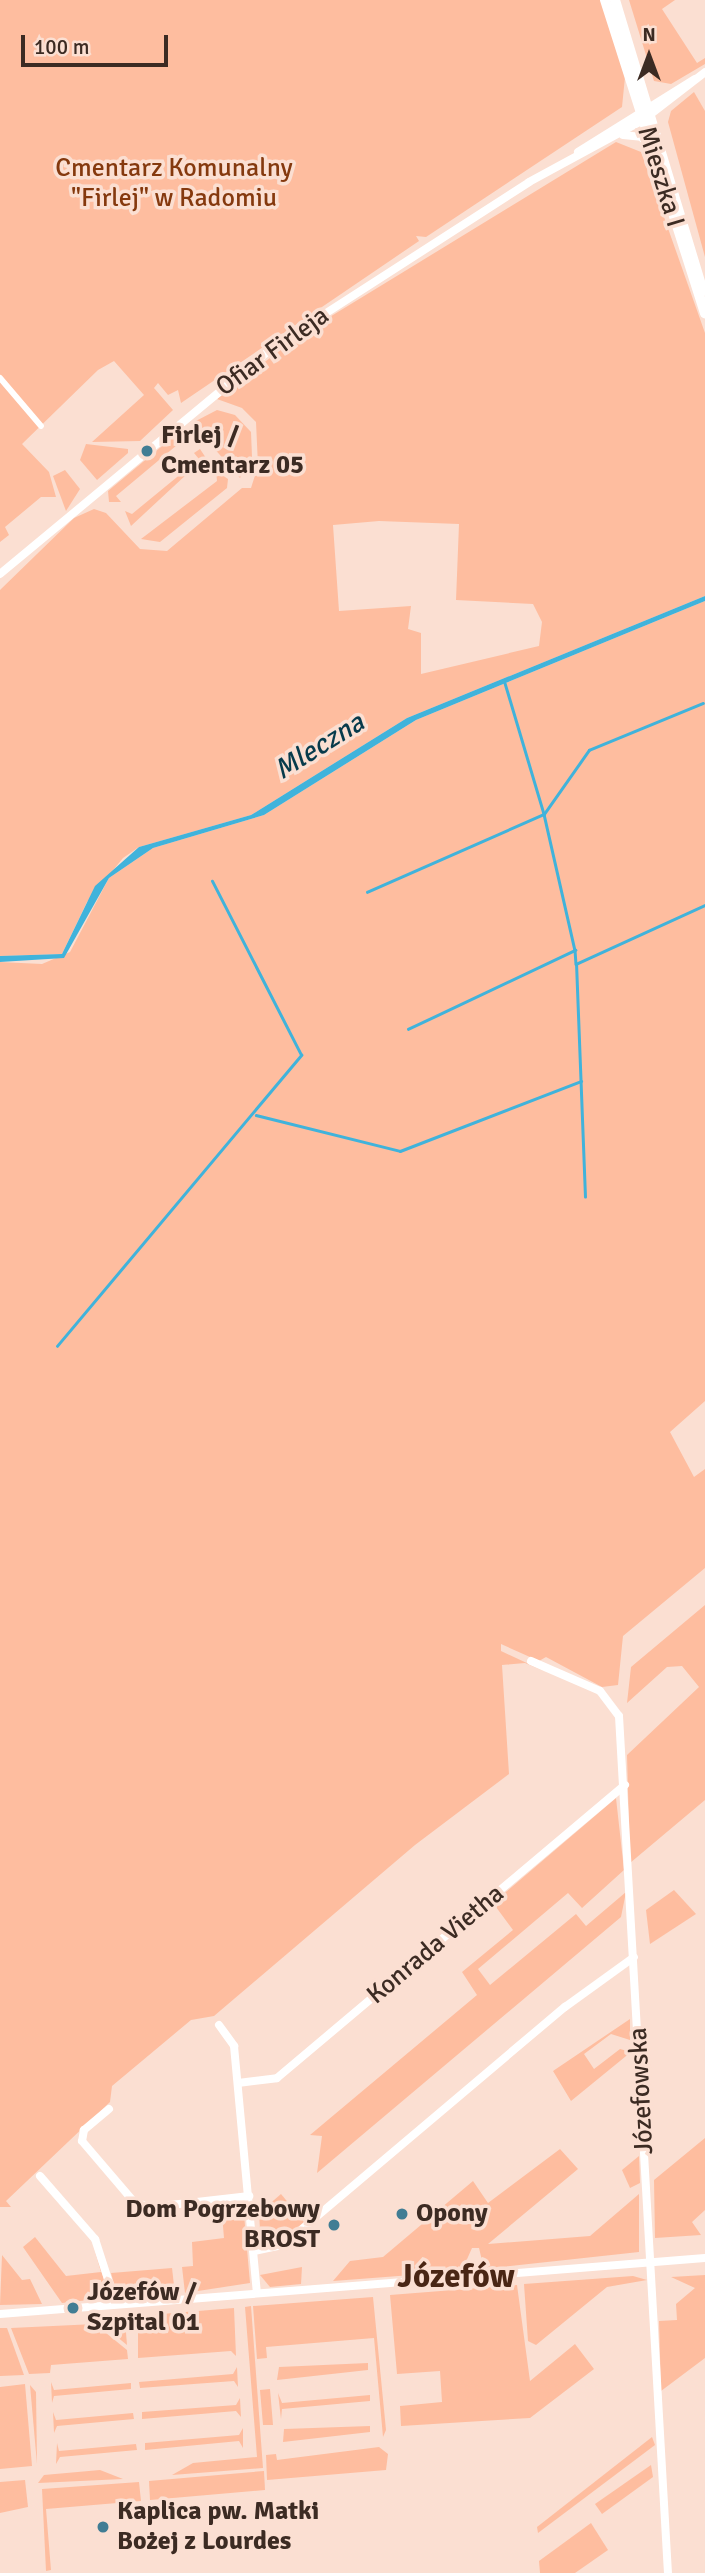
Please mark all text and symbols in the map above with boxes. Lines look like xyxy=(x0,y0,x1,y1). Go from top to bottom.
scale bar xyxy=(24,21,172,65)
north arrow xyxy=(614,21,684,91)
text: N xyxy=(642,23,656,47)
text: 100 m xyxy=(34,34,89,60)
street label: Mieszka I xyxy=(630,123,690,231)
park label: Cmentarz Komunalny "Firlej" w Radomiu xyxy=(55,153,293,214)
street label: Ofiar Firleja xyxy=(211,301,335,403)
place label: Firlej / Cmentarz 05 xyxy=(161,420,304,481)
marker: Firlej / Cmentarz 05 xyxy=(139,443,155,459)
water label: Mleczna xyxy=(268,705,370,787)
street label: Konrada Vietha xyxy=(361,1879,511,2011)
street label: Józefowska xyxy=(623,2027,661,2155)
place label: Dom Pogrzebowy BROST xyxy=(125,2194,320,2256)
place label: Opony xyxy=(416,2198,488,2230)
marker: Opony xyxy=(394,2206,410,2222)
marker: Dom Pogrzebowy BROST xyxy=(326,2217,342,2233)
district label: Józefów xyxy=(397,2257,515,2297)
place label: Józefów / Szpital 01 xyxy=(87,2277,200,2338)
marker: Józefów / Szpital 01 xyxy=(65,2300,81,2316)
place label: Kaplica pw. Matki Bożej z Lourdes xyxy=(117,2496,319,2558)
marker: Kaplica pw. Matki Bożej z Lourdes xyxy=(95,2519,111,2535)

